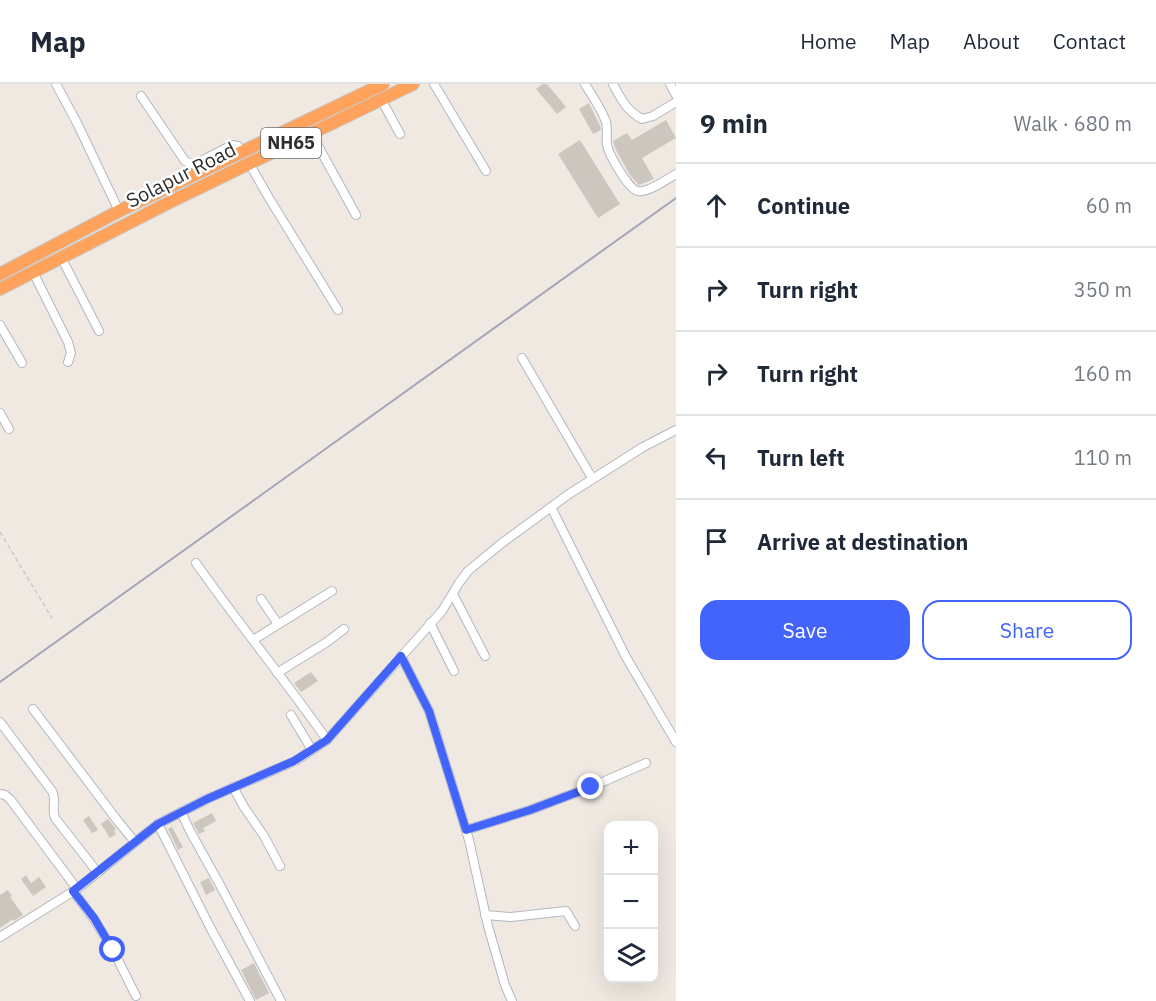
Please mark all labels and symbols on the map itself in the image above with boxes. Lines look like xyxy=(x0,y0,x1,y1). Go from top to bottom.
road number: NH65 xyxy=(261,128,321,158)
street label: Solapur Road xyxy=(121,135,240,214)
route end xyxy=(577,773,603,799)
route start xyxy=(99,936,125,962)

